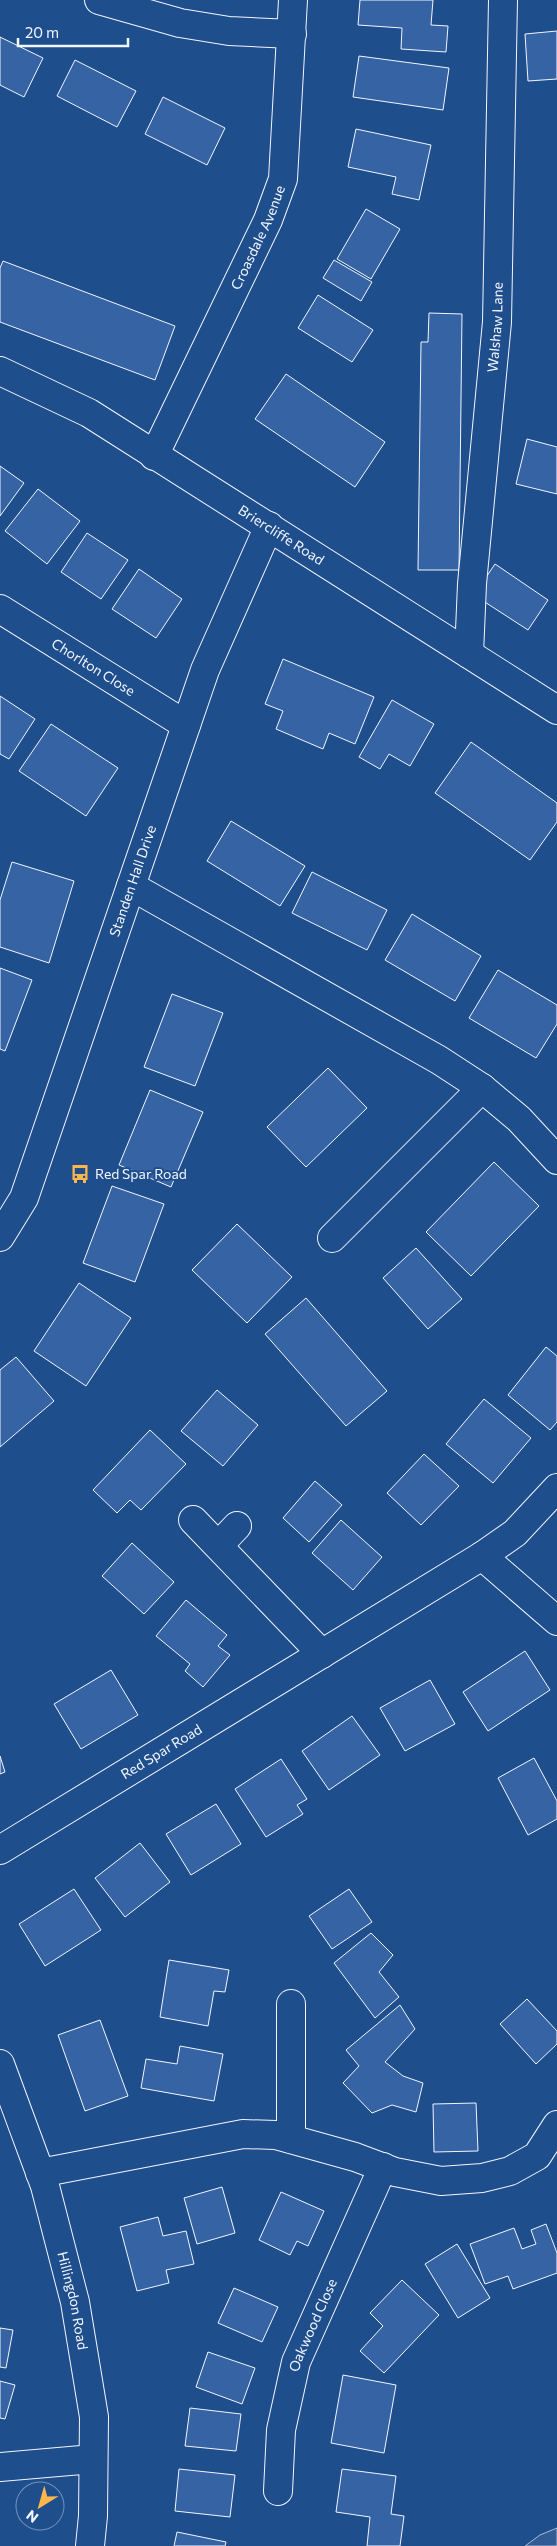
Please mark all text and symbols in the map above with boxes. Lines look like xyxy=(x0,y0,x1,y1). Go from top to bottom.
scale bar xyxy=(18,15,128,47)
text: 20 m xyxy=(25,23,59,41)
street label: Croasdale Avenue xyxy=(227,183,288,292)
street label: Walshaw Lane xyxy=(483,282,506,373)
street label: Briercliffe Road xyxy=(235,501,327,568)
street label: Chorlton Close xyxy=(49,634,138,699)
street label: Standen Hall Drive xyxy=(105,823,159,939)
bus stop icon: Red Spar Road xyxy=(69,1163,91,1185)
place label: Red Spar Road xyxy=(95,1165,187,1182)
street label: Red Spar Road xyxy=(117,1720,205,1782)
street label: Hillingdon Road xyxy=(54,2249,92,2351)
street label: Oakwood Close xyxy=(285,2276,340,2373)
north arrow xyxy=(15,2481,65,2531)
text: N xyxy=(23,2507,41,2527)

